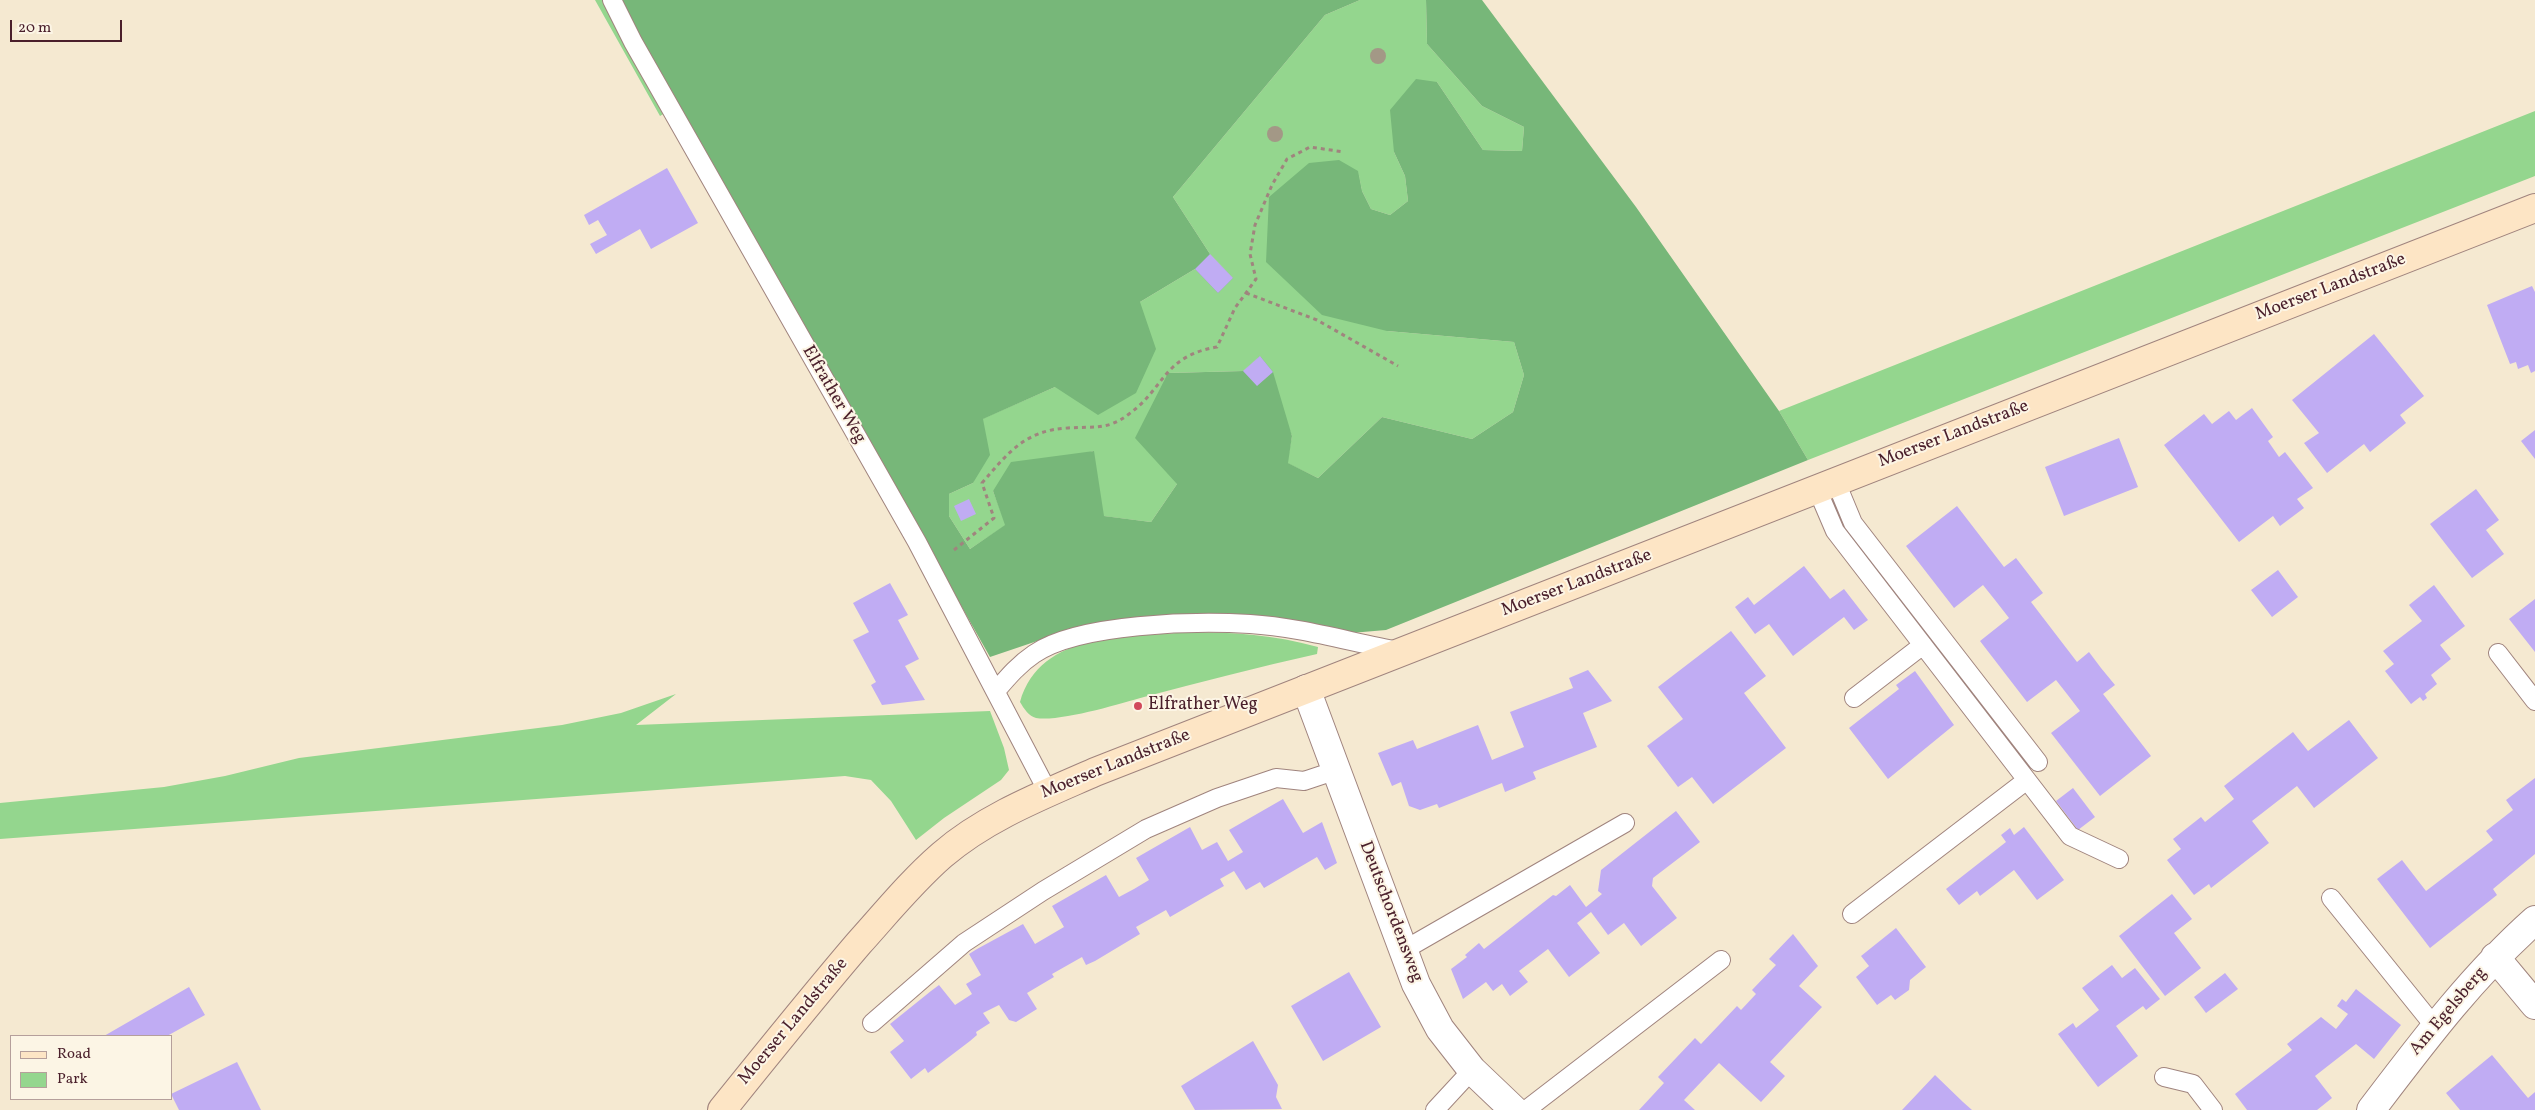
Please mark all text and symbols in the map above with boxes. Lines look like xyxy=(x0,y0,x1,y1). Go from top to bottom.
scale bar xyxy=(12,10,125,42)
text: 20 m xyxy=(18,18,51,39)
street label: Moerser Landstraße xyxy=(2253,249,2409,327)
street label: Elfrather Weg xyxy=(796,342,870,448)
street label: Moerser Landstraße xyxy=(1876,396,2032,474)
street label: Moerser Landstraße xyxy=(1499,545,1655,623)
place label: Elfrather Weg xyxy=(1148,695,1258,717)
marker: Elfrather Weg xyxy=(1132,700,1144,712)
street label: Moerser Landstraße xyxy=(1038,725,1194,805)
street label: Deutschordensweg xyxy=(1353,838,1427,986)
street label: Moerser Landstraße xyxy=(735,954,853,1090)
street label: Am Egelsberg xyxy=(2406,963,2492,1061)
legend xyxy=(10,1035,172,1100)
text: Road xyxy=(57,1044,91,1065)
text: Park xyxy=(57,1069,88,1090)

